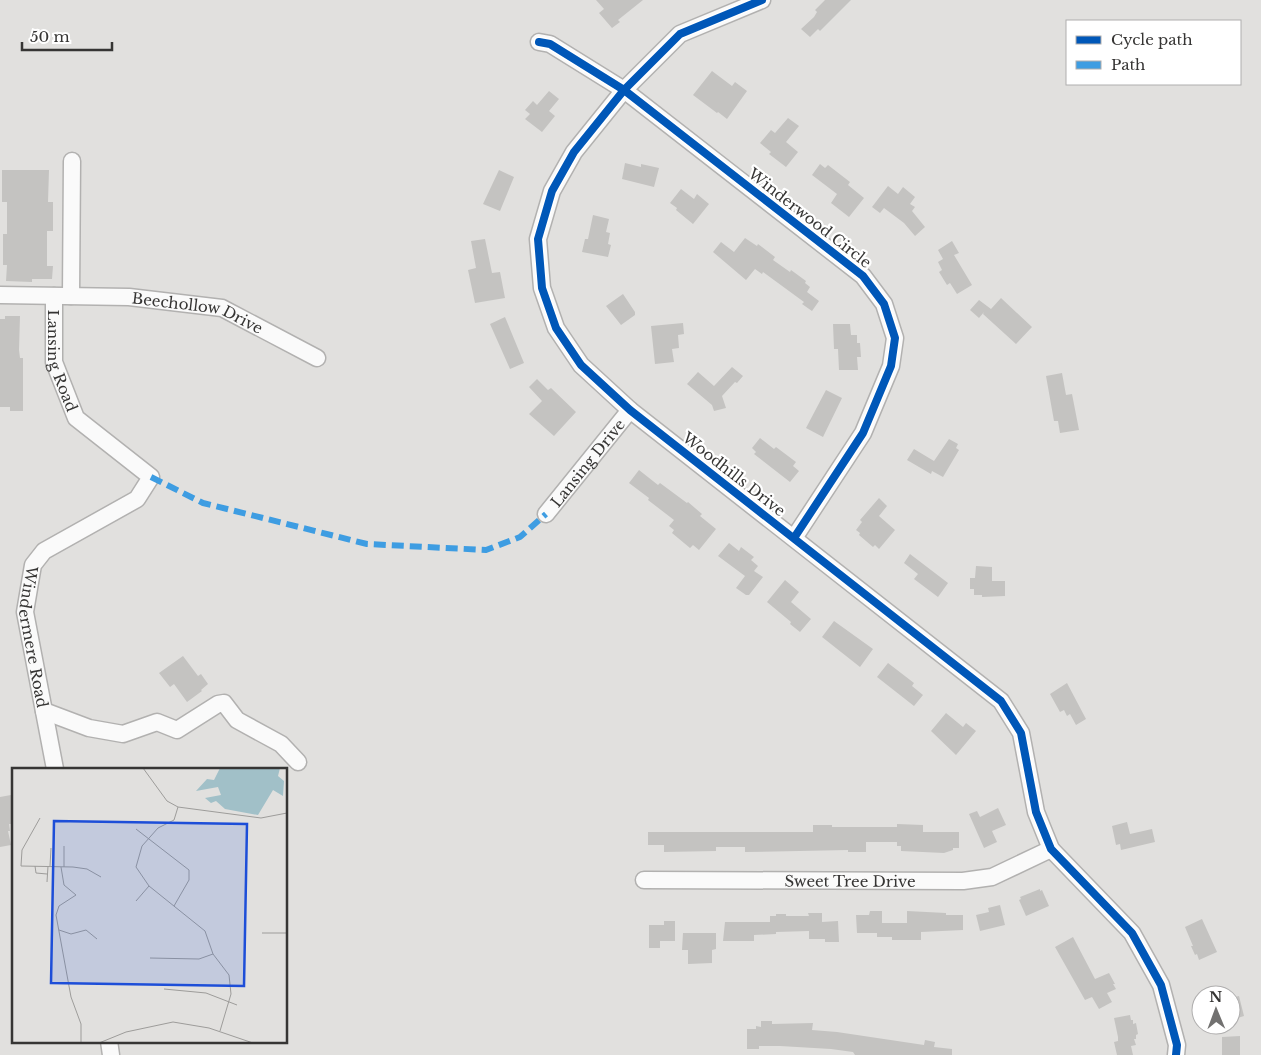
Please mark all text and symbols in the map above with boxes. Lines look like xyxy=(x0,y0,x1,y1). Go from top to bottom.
scale bar xyxy=(22,20,112,52)
legend xyxy=(1066,20,1241,85)
text: 50 m xyxy=(30,27,70,46)
text: Cycle path xyxy=(1111,30,1193,49)
text: Path xyxy=(1111,55,1145,74)
street label: Winderwood Circle xyxy=(744,163,875,272)
street label: Beechollow Drive xyxy=(131,288,266,337)
street label: Lansing Road xyxy=(45,310,82,414)
street label: Lansing Drive xyxy=(546,415,629,511)
street label: Woodhills Drive xyxy=(678,427,789,520)
street label: Windermere Road xyxy=(15,564,53,709)
inset map xyxy=(12,768,288,1042)
street label: Sweet Tree Drive xyxy=(784,871,916,890)
north arrow xyxy=(1191,985,1241,1035)
text: N xyxy=(1209,988,1223,1006)

